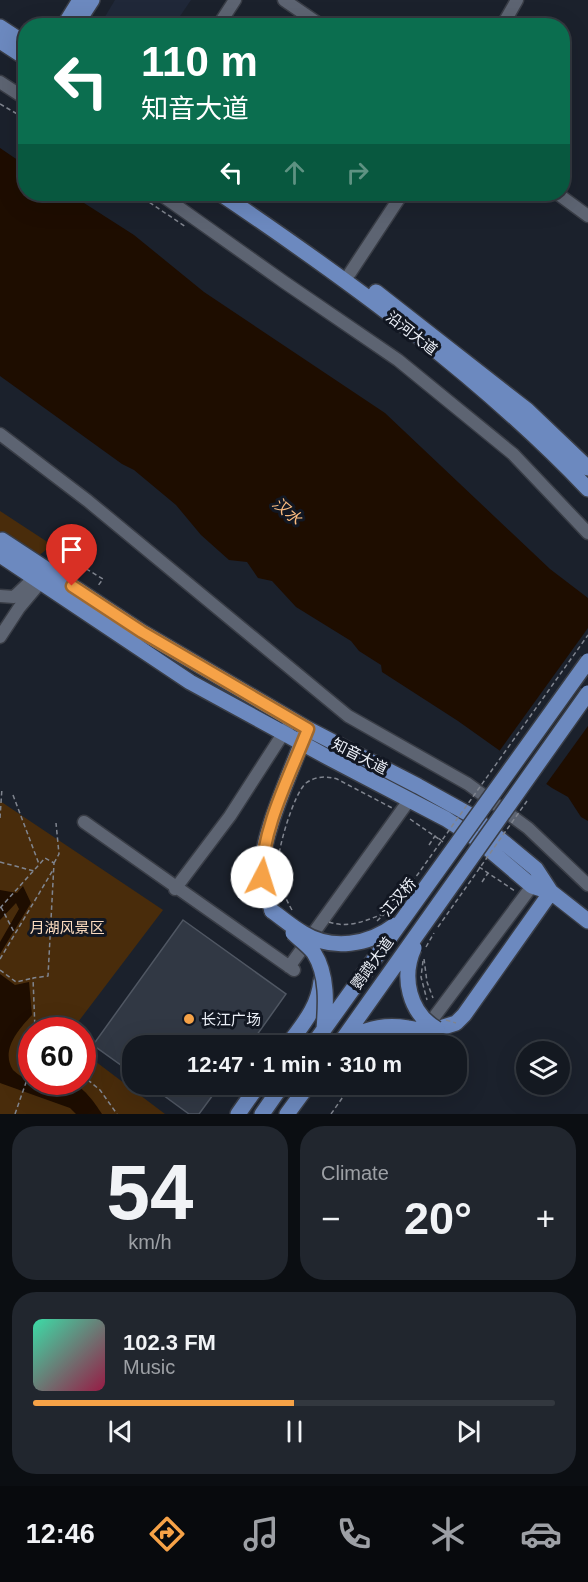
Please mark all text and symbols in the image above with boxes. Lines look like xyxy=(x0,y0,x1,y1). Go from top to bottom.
text: 110 m xyxy=(141,38,258,85)
icon: left xyxy=(42,42,120,120)
text: 知音大道 xyxy=(141,94,249,124)
icon: left xyxy=(215,156,248,189)
icon: ahead xyxy=(278,156,311,189)
icon: right xyxy=(341,156,374,189)
street label: 沿河大道 xyxy=(383,308,441,358)
water label: 汉水 xyxy=(269,494,305,528)
pin xyxy=(46,524,97,586)
icon: arrive xyxy=(55,533,88,566)
street label: 知音大道 xyxy=(329,735,391,777)
position arrow xyxy=(230,845,294,909)
street label: 江汉桥 xyxy=(377,874,419,920)
park label: 月湖风景区 xyxy=(29,919,105,936)
street label: 鹦鹉大道 xyxy=(347,934,397,992)
place label: 长江广场 xyxy=(201,1011,261,1028)
marker: 长江广场 xyxy=(182,1012,196,1026)
speed limit sign: 60 xyxy=(18,1017,96,1095)
map controls xyxy=(516,1041,570,1095)
button: layers xyxy=(516,1041,570,1095)
text: 12:47 · 1 min · 310 m xyxy=(187,1052,402,1077)
text: 54 xyxy=(107,1148,193,1236)
text: Climate xyxy=(321,1162,389,1184)
text: 20° xyxy=(404,1193,472,1244)
text: − xyxy=(321,1200,340,1237)
text: + xyxy=(536,1200,555,1237)
text: km/h xyxy=(128,1231,172,1253)
text: 102.3 FM xyxy=(123,1330,216,1355)
text: Music xyxy=(123,1356,175,1378)
icon: previous xyxy=(104,1415,137,1448)
icon: pause xyxy=(278,1415,311,1448)
icon: next xyxy=(452,1415,485,1448)
icon: directions xyxy=(146,1513,188,1555)
icon: music xyxy=(240,1513,282,1555)
icon: phone xyxy=(333,1513,375,1555)
icon: climate xyxy=(427,1513,469,1555)
icon: car xyxy=(520,1513,562,1555)
text: 12:46 xyxy=(26,1519,95,1549)

